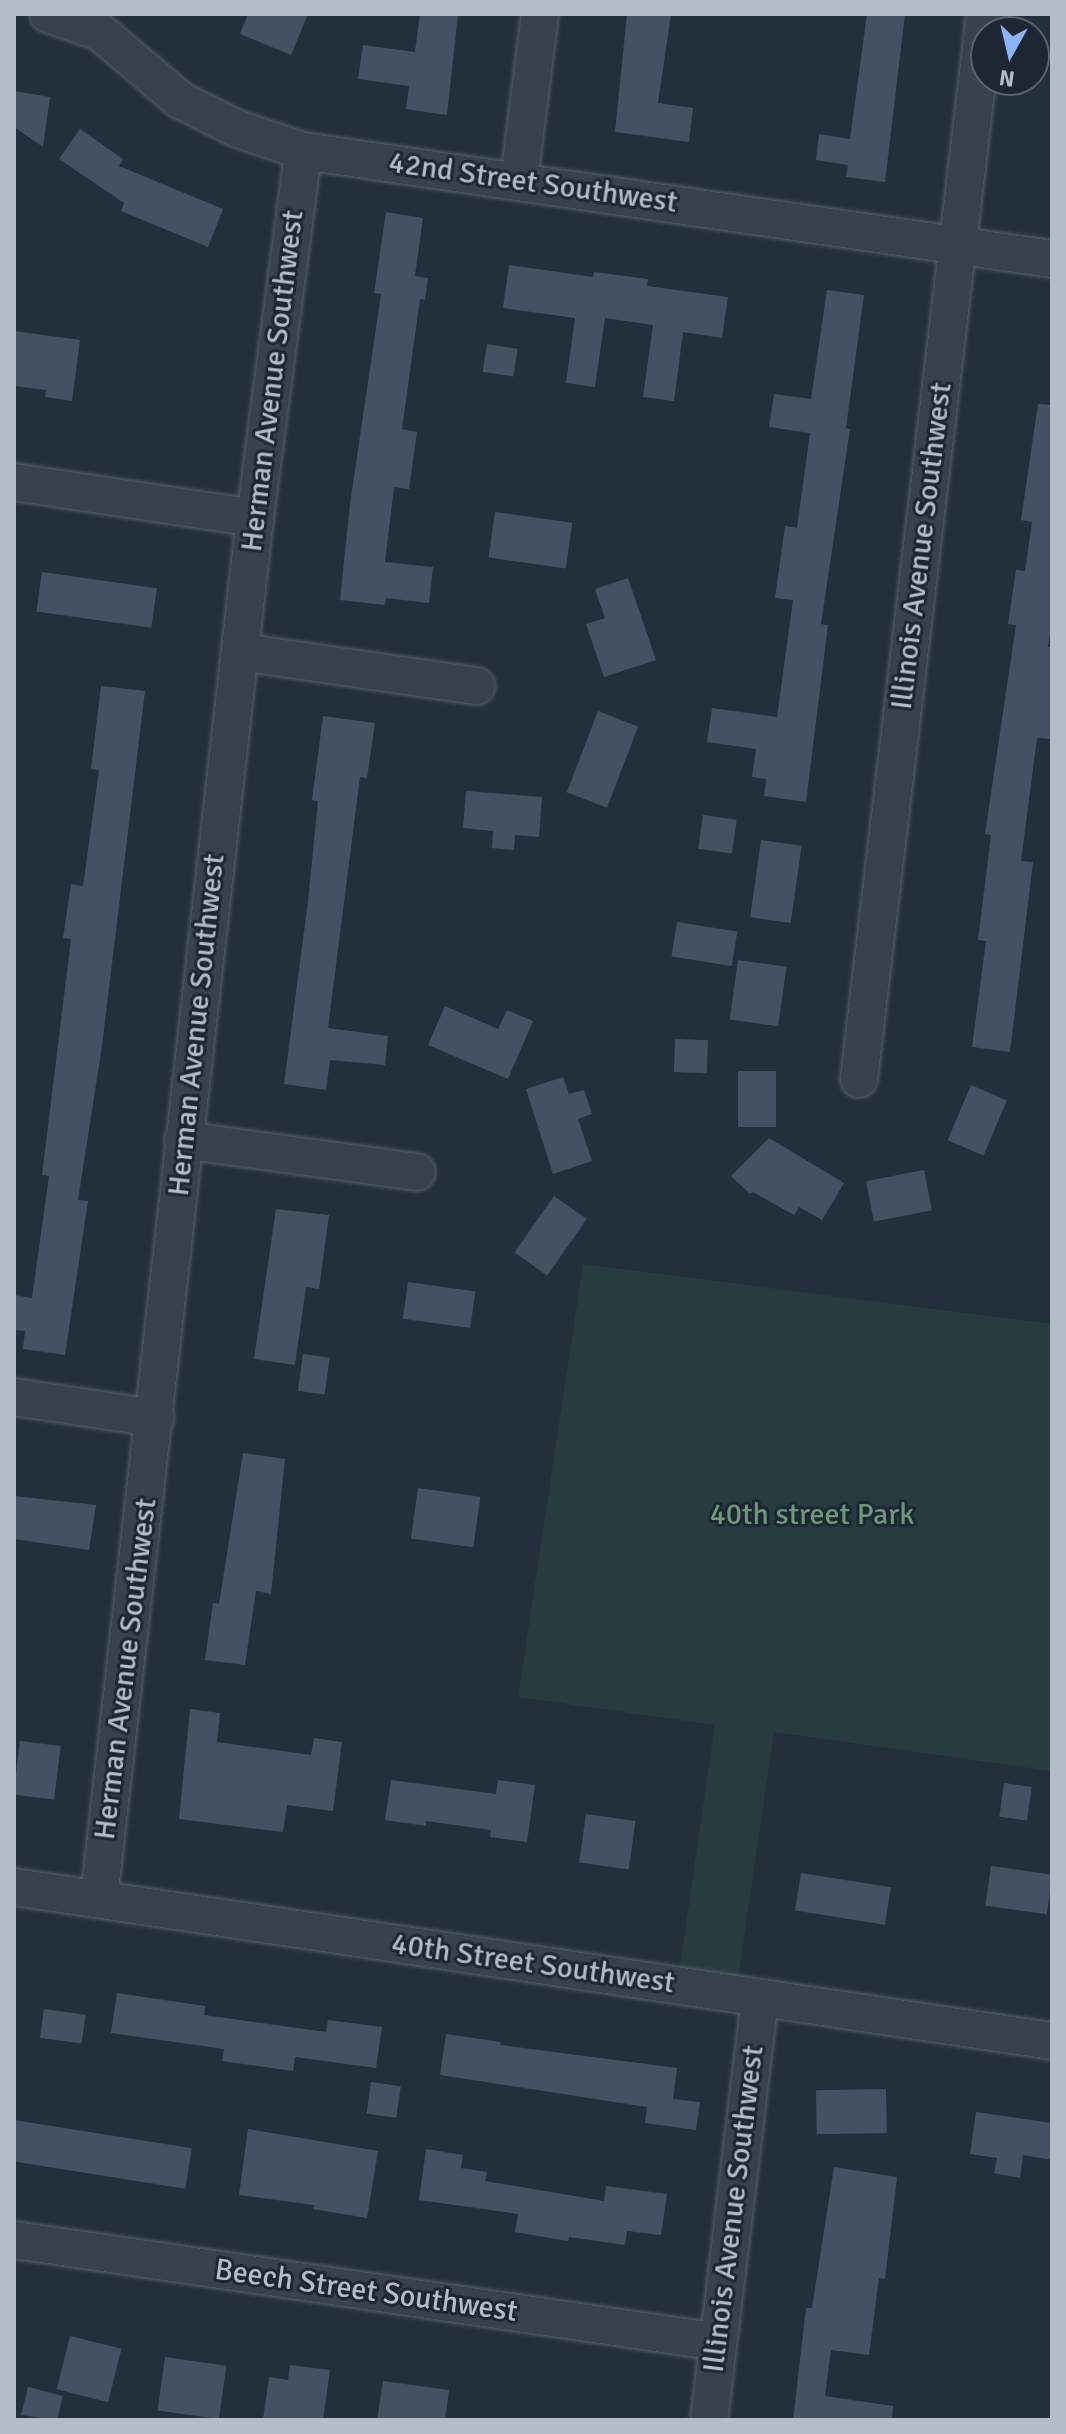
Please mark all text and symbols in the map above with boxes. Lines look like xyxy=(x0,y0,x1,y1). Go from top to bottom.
north arrow xyxy=(970,16,1050,96)
text: N xyxy=(997,64,1016,93)
street label: 42nd Street Southwest xyxy=(386,145,680,221)
street label: Herman Avenue Southwest xyxy=(234,208,312,554)
street label: Illinois Avenue Southwest xyxy=(884,380,960,712)
street label: Herman Avenue Southwest xyxy=(161,852,233,1198)
street label: Herman Avenue Southwest xyxy=(87,1496,165,1842)
park label: 40th street Park xyxy=(710,1497,914,1533)
street label: 40th Street Southwest xyxy=(389,1926,677,2002)
street label: Illinois Avenue Southwest xyxy=(696,2043,772,2375)
street label: Beech Street Southwest xyxy=(212,2252,520,2330)

